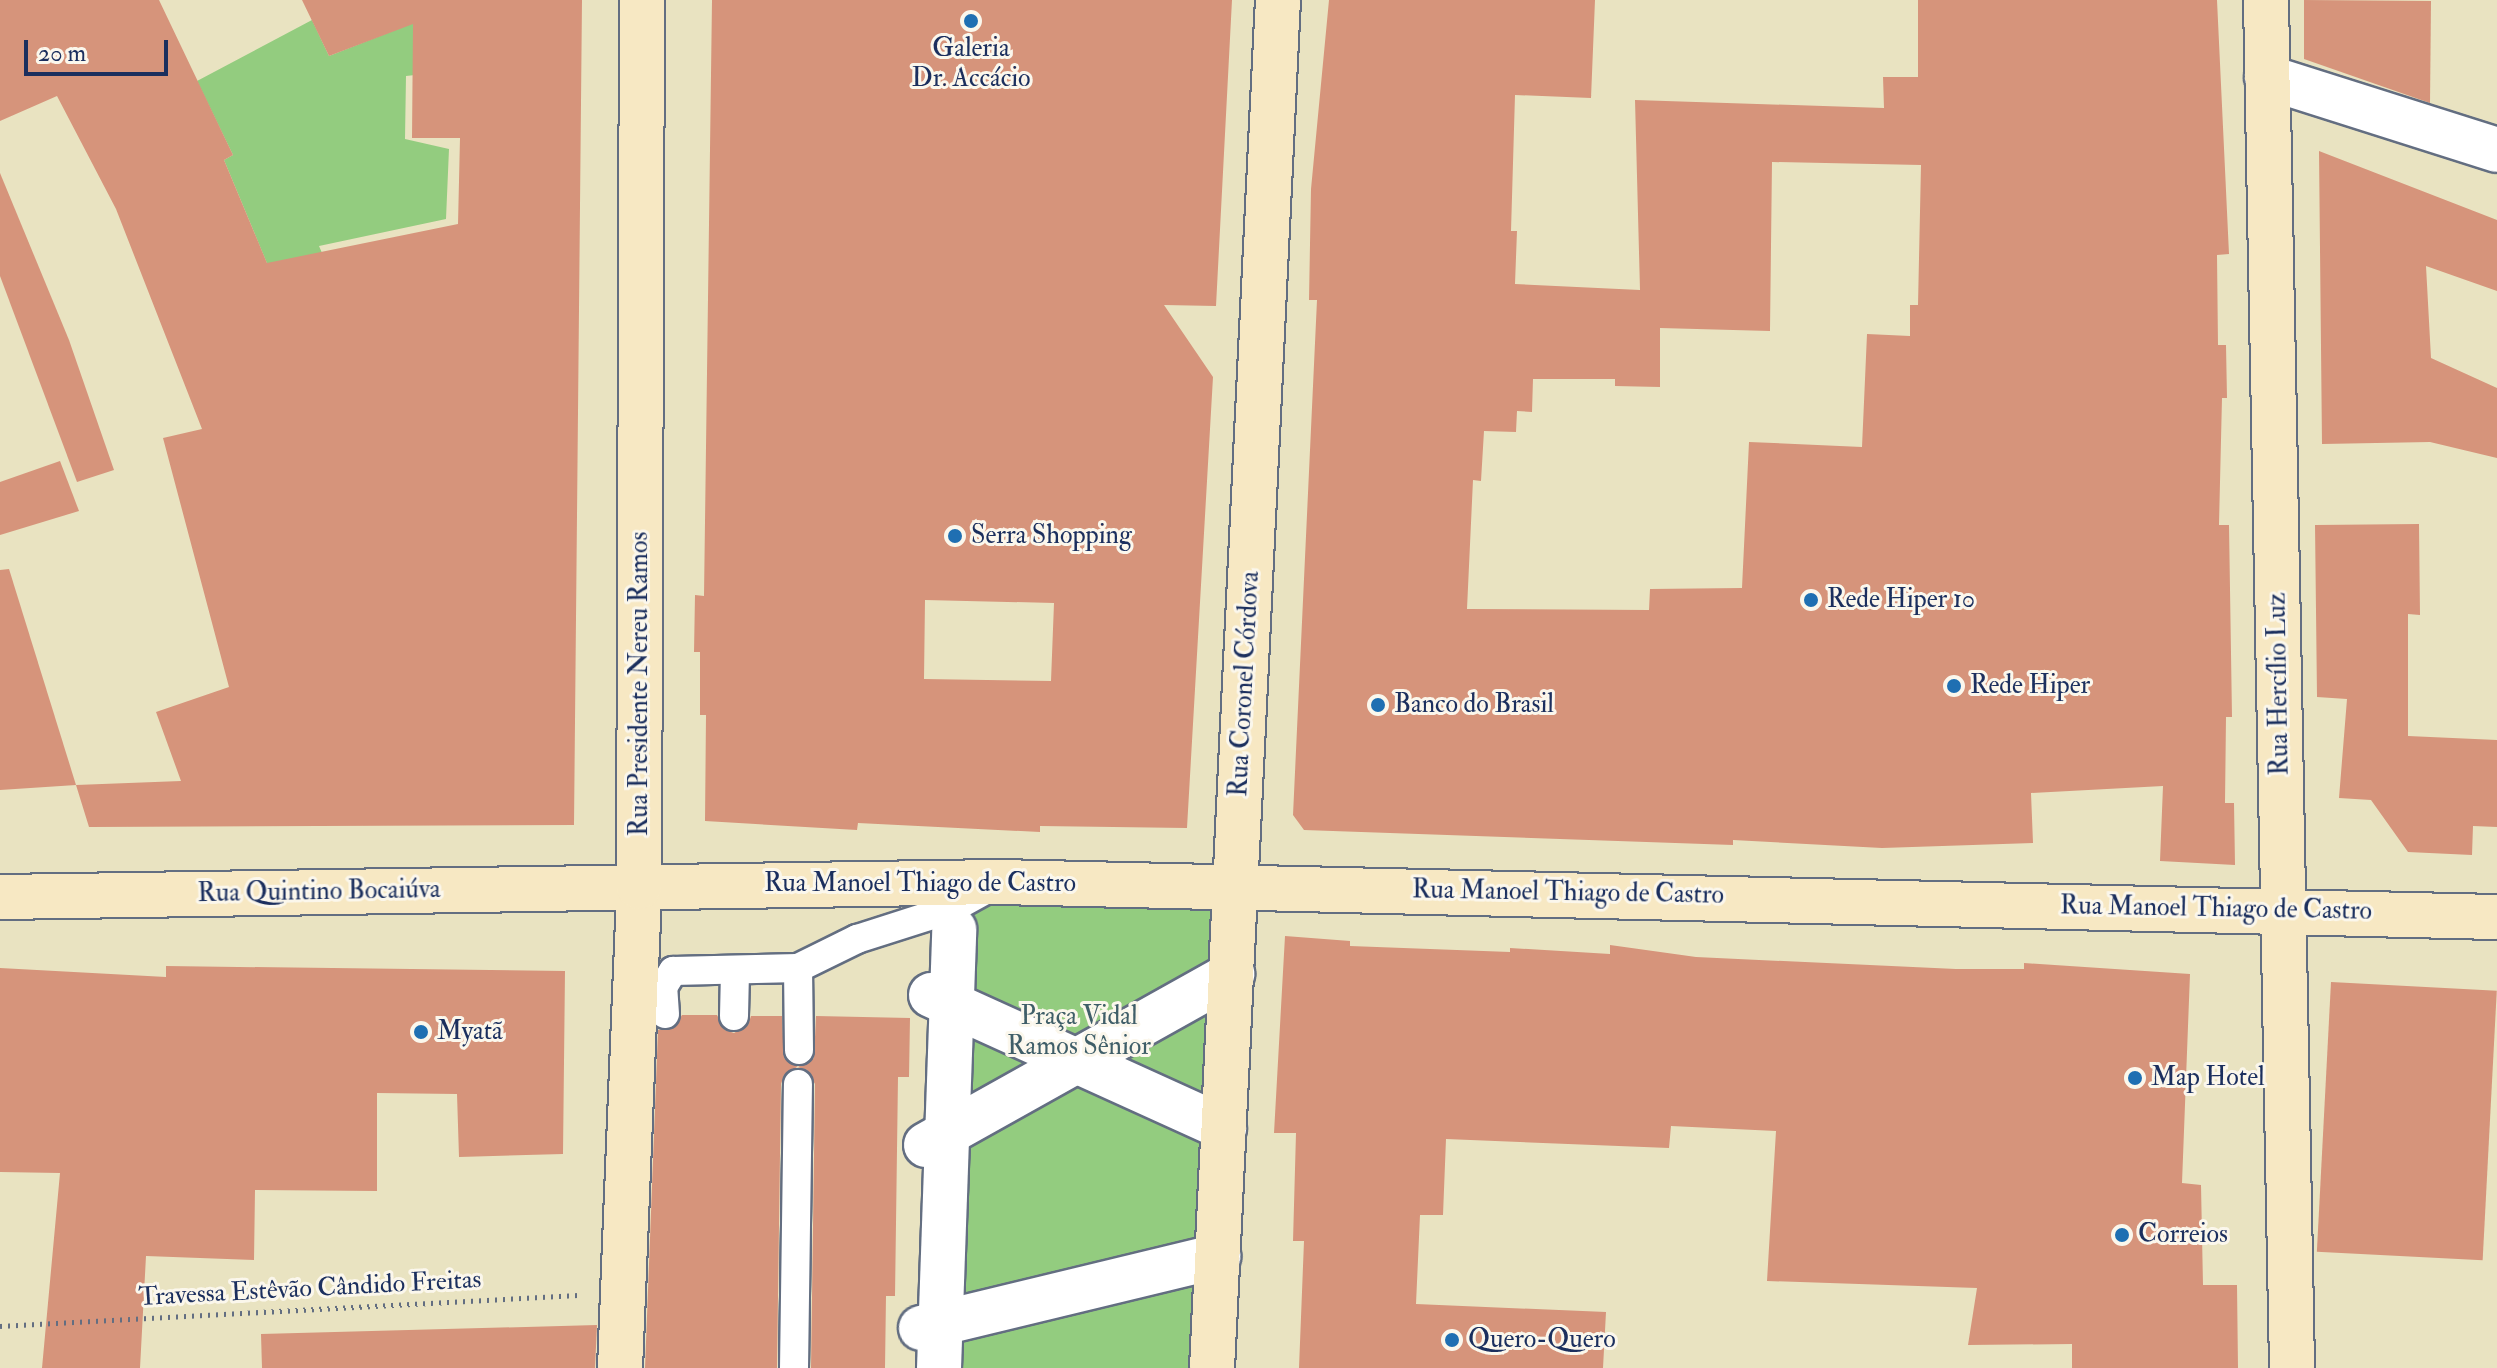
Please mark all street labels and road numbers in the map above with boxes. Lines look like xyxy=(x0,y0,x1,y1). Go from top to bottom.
street label: Rua Presidente Nereu Ramos xyxy=(624,532,656,836)
street label: Rua Coronel Córdova xyxy=(1224,570,1266,798)
street label: Rua Hercílio Luz xyxy=(2262,592,2296,776)
street label: Rua Manoel Thiago de Castro xyxy=(764,868,1076,900)
street label: Rua Quintino Bocaiúva xyxy=(197,874,441,910)
street label: Rua Manoel Thiago de Castro xyxy=(1412,875,1724,911)
street label: Rua Manoel Thiago de Castro xyxy=(2060,891,2372,927)
street label: Travessa Estêvão Cândido Freitas xyxy=(138,1264,482,1314)

